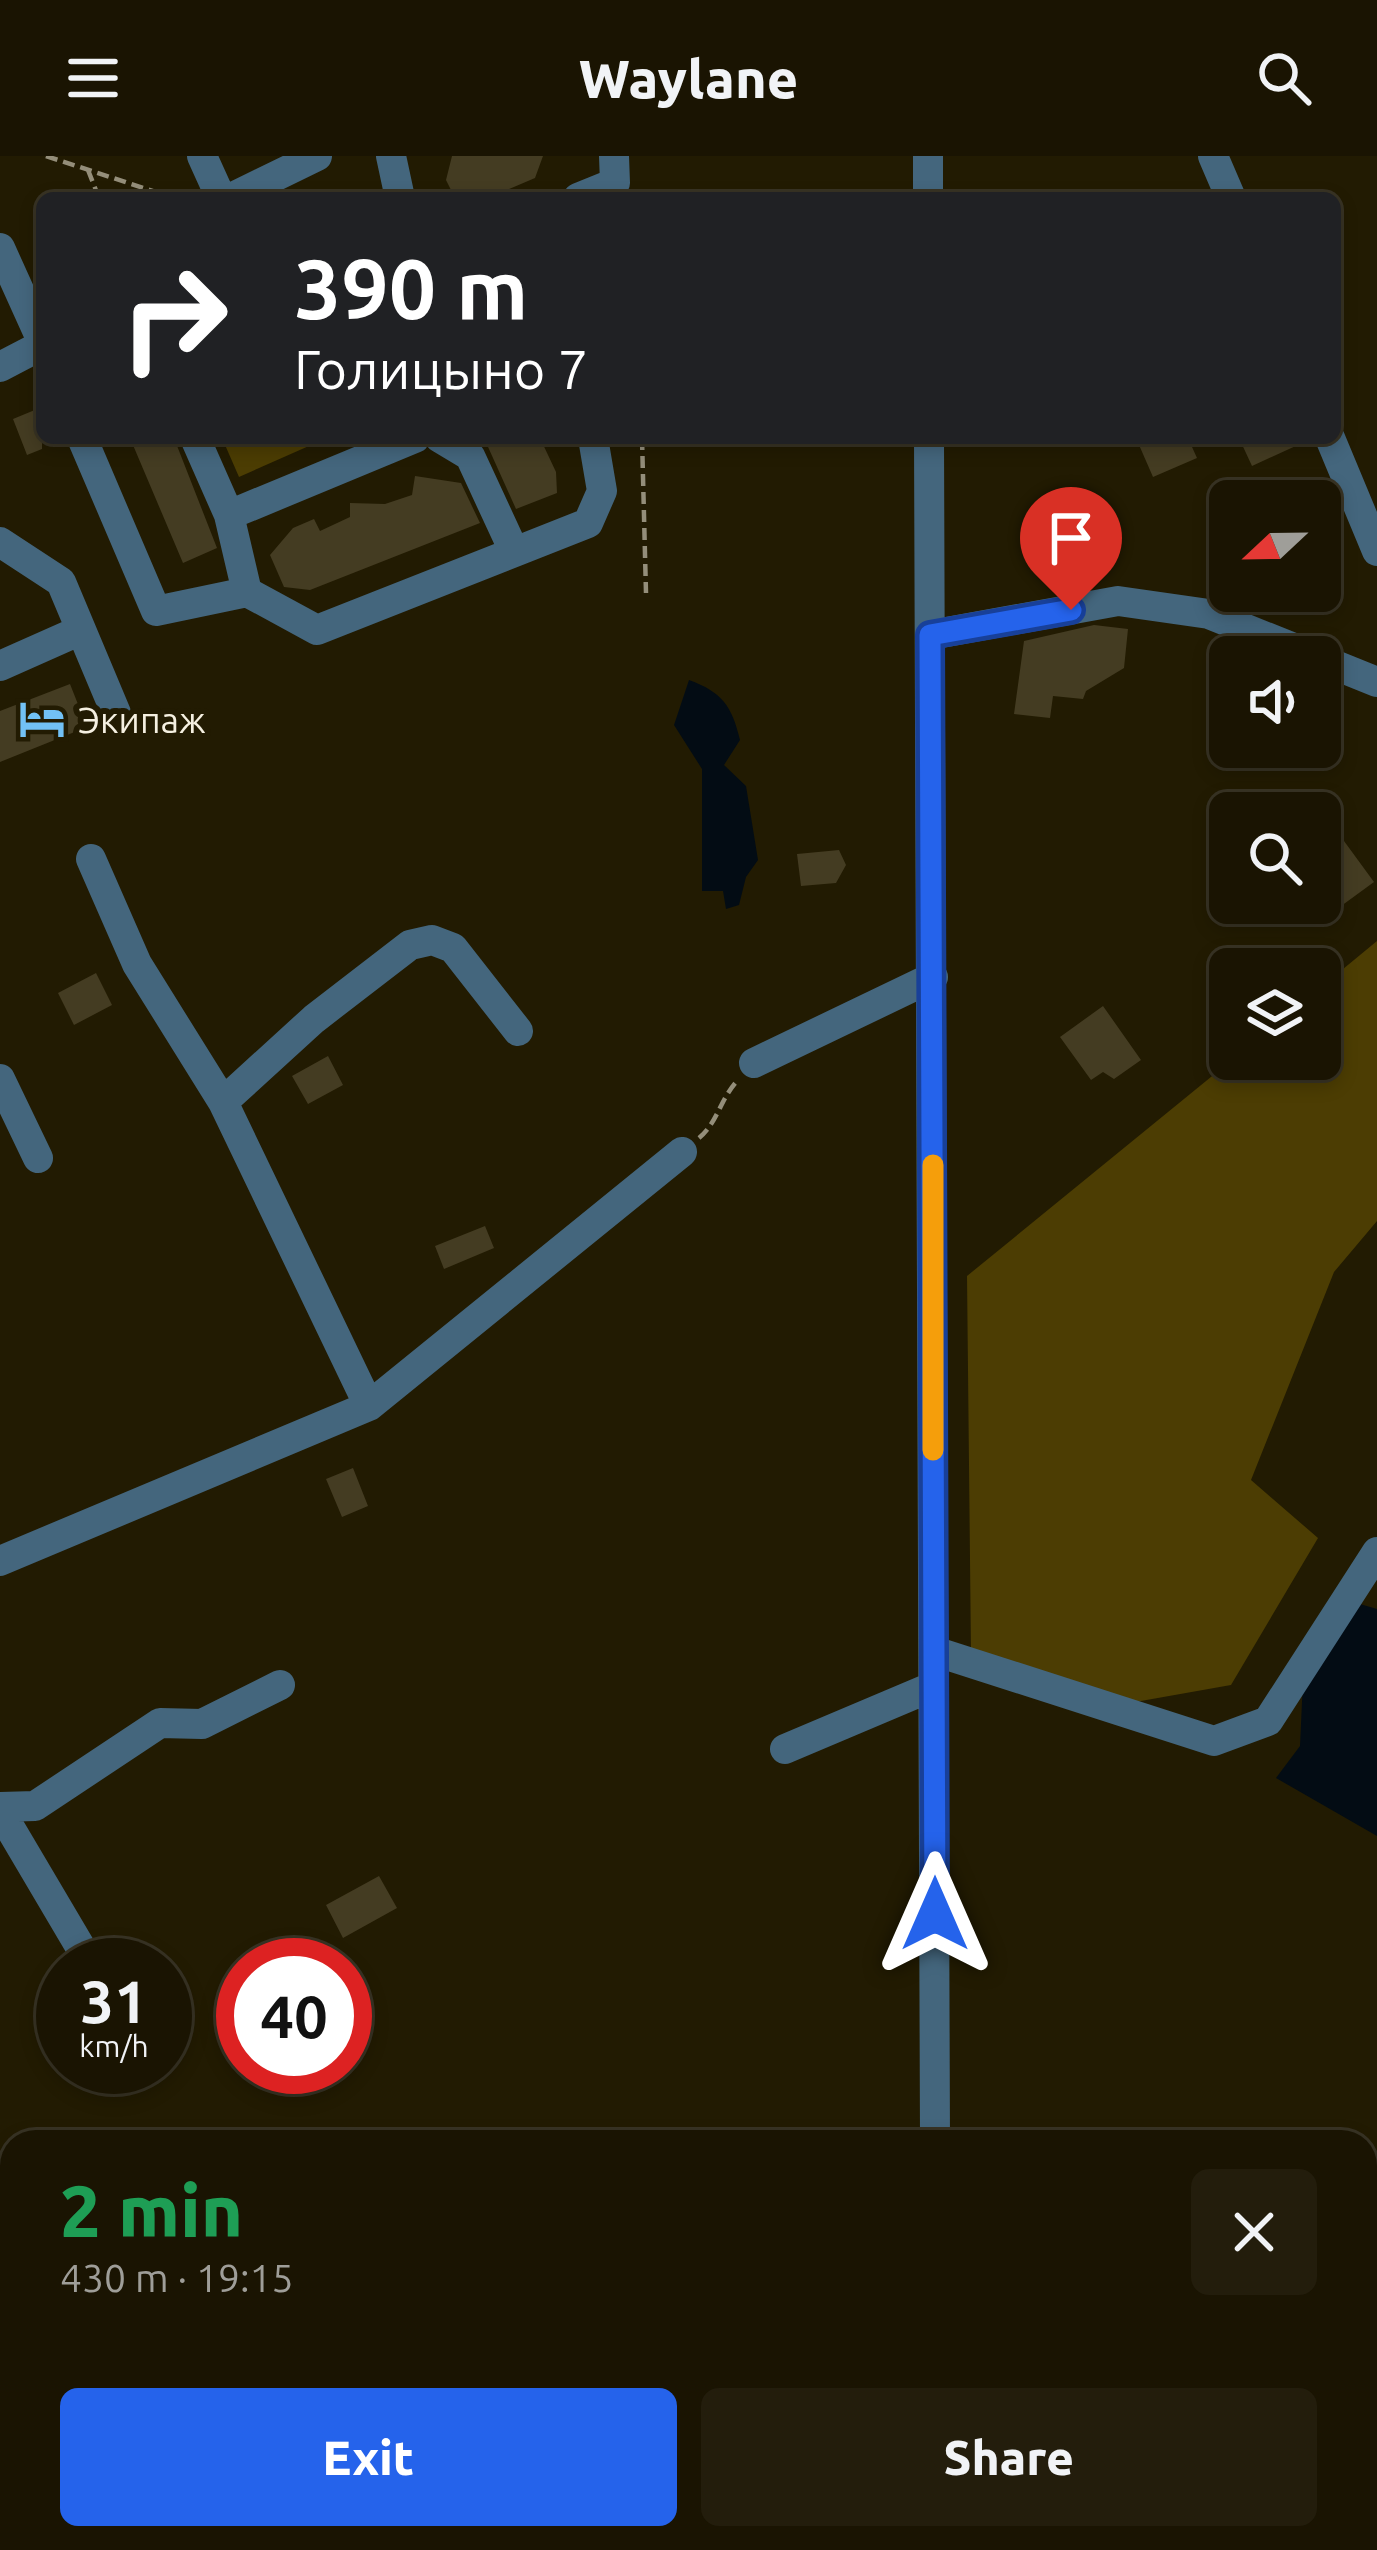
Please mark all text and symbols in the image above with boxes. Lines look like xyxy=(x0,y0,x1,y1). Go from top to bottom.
icon: menu xyxy=(60,45,126,111)
icon: search xyxy=(1251,45,1317,111)
text: Waylane xyxy=(579,48,798,108)
icon: right xyxy=(96,240,252,396)
text: 390 m xyxy=(294,241,528,335)
text: Голицыно 7 xyxy=(294,339,588,399)
north arrow xyxy=(1209,480,1341,612)
map controls xyxy=(1209,480,1341,1080)
pin xyxy=(1020,487,1122,610)
icon: arrive xyxy=(1038,505,1104,571)
button: sound xyxy=(1209,636,1341,768)
hotel icon: Экипаж xyxy=(17,694,67,744)
place label: Экипаж xyxy=(78,699,206,740)
button: search xyxy=(1209,792,1341,924)
button: layers xyxy=(1209,948,1341,1080)
position arrow xyxy=(872,1851,998,1977)
speed limit sign: 40 xyxy=(216,1938,372,2094)
text: 31 xyxy=(80,1967,148,2034)
text: km/h xyxy=(79,2029,149,2063)
button: close xyxy=(1191,2169,1317,2295)
text: 2 min xyxy=(60,2170,243,2251)
text: 430 m · 19:15 xyxy=(60,2256,294,2299)
button: Exit xyxy=(60,2388,677,2526)
button: Share xyxy=(701,2388,1317,2526)

